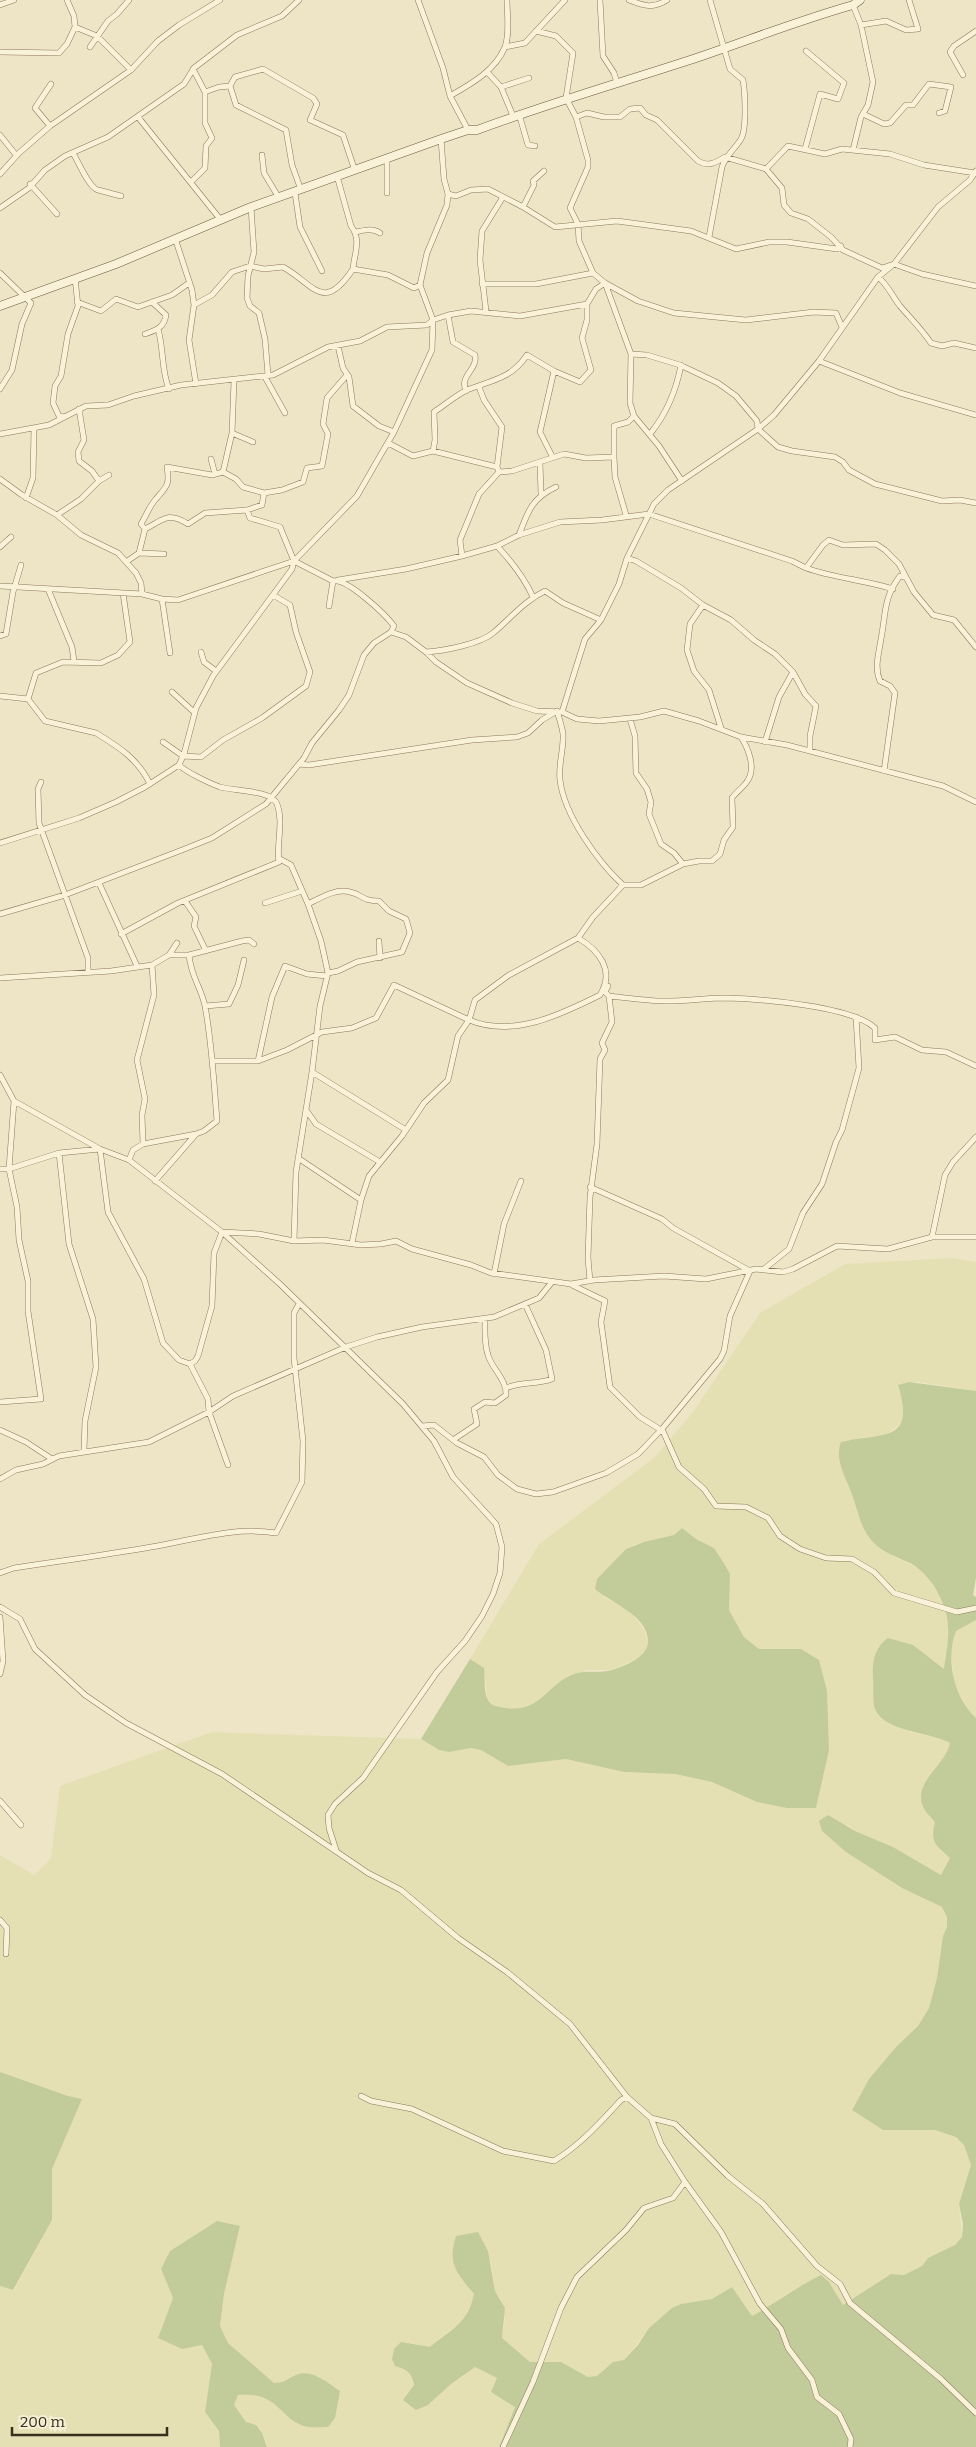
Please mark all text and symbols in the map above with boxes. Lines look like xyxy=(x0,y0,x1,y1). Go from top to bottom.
scale bar xyxy=(12,2404,168,2436)
text: 200 m xyxy=(20,2413,65,2431)

